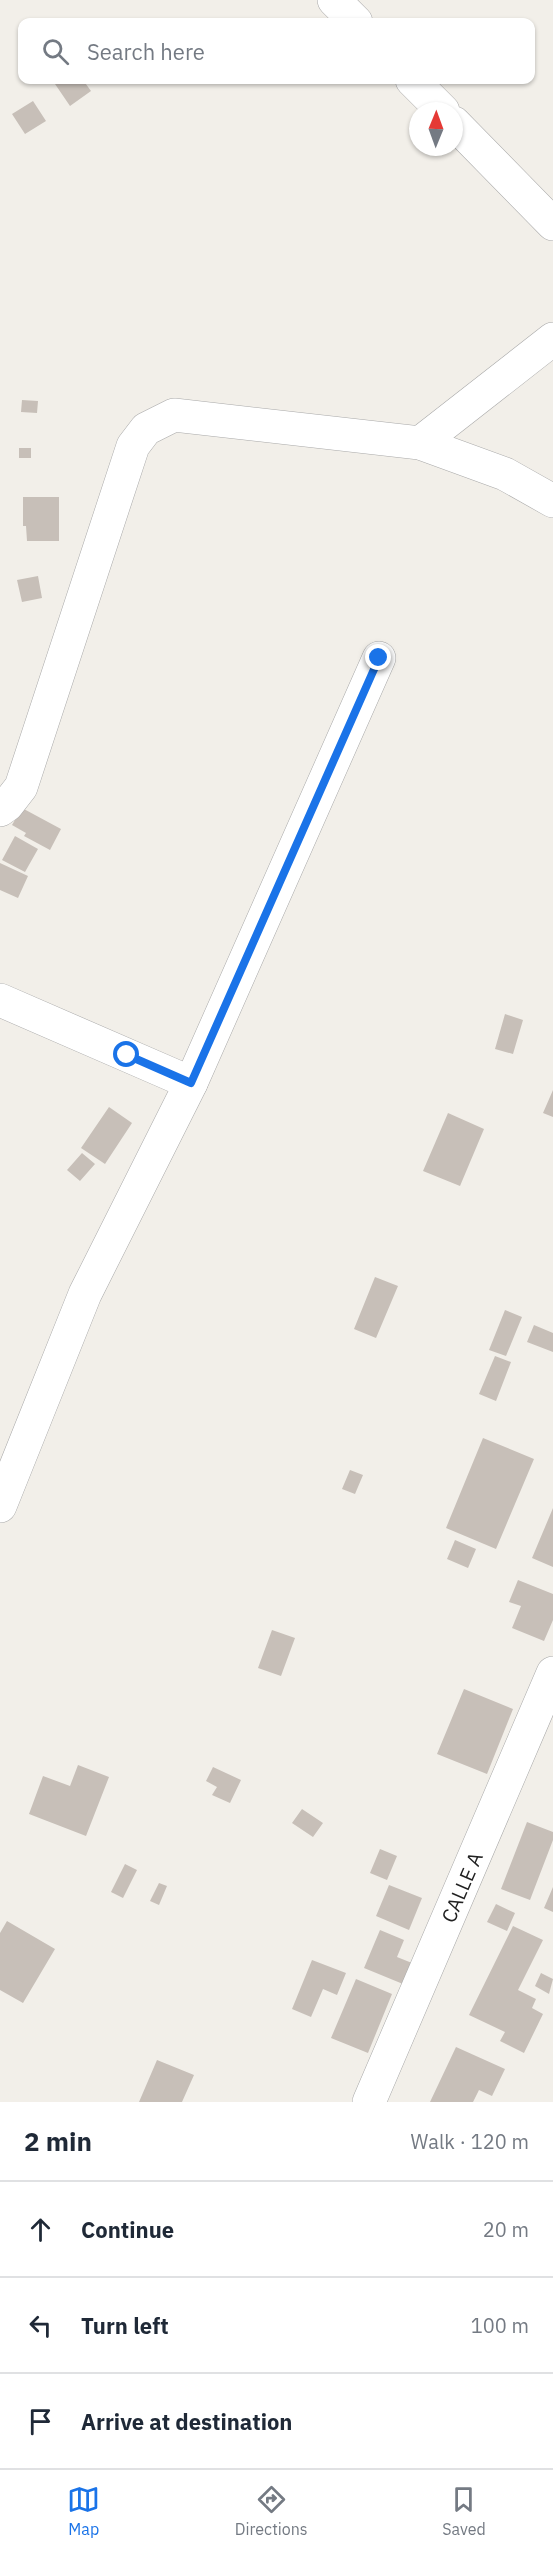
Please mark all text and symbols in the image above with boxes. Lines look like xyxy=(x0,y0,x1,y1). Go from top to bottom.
search box xyxy=(18,18,535,84)
icon: search xyxy=(39,35,72,68)
text: Search here xyxy=(87,37,205,66)
north arrow xyxy=(409,102,463,156)
route end xyxy=(365,644,391,670)
route start xyxy=(113,1041,139,1067)
street label: CALLE A xyxy=(434,1847,488,1927)
text: 2 min xyxy=(24,2124,92,2158)
text: Walk · 120 m xyxy=(411,2128,529,2155)
icon: ahead xyxy=(24,2213,57,2246)
text: Continue xyxy=(81,2215,174,2244)
text: 20 m xyxy=(483,2216,529,2243)
icon: left xyxy=(24,2309,57,2342)
text: Turn left xyxy=(81,2311,169,2340)
text: 100 m xyxy=(471,2312,529,2339)
icon: arrive xyxy=(24,2405,57,2438)
text: Arrive at destination xyxy=(81,2407,292,2436)
tab: Map xyxy=(67,2483,100,2539)
tab: Directions xyxy=(235,2483,308,2539)
tab: Saved xyxy=(442,2483,486,2539)

